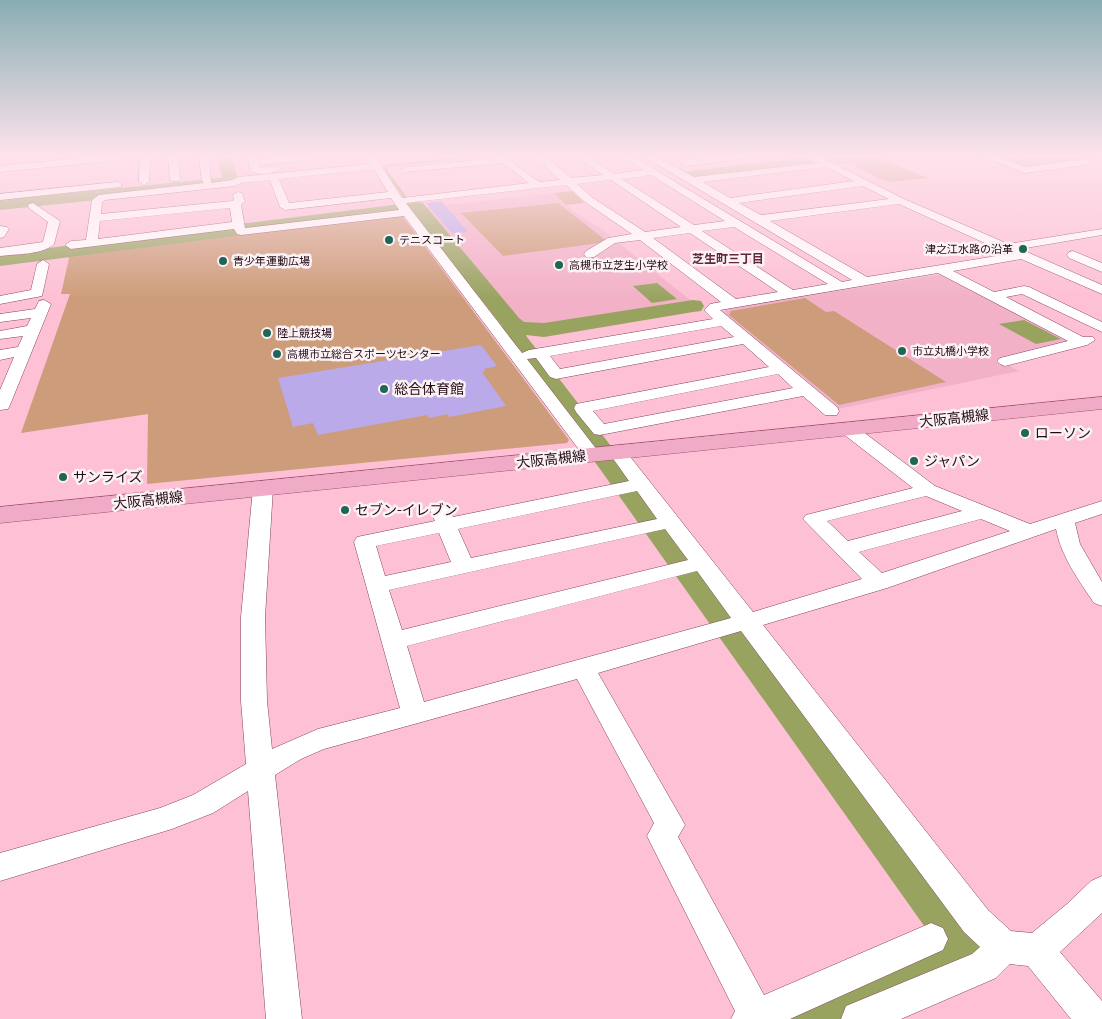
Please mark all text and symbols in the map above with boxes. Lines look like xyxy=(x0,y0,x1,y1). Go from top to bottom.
marker: テニスコート xyxy=(383,234,395,246)
place label: テニスコート xyxy=(399,234,465,247)
place label: 津之江水路の沿革 xyxy=(925,243,1013,256)
marker: 津之江水路の沿革 xyxy=(1017,243,1029,255)
district label: 芝生町三丁目 xyxy=(692,252,764,266)
marker: 青少年運動広場 xyxy=(217,255,229,267)
place label: 青少年運動広場 xyxy=(233,255,310,268)
marker: 高槻市立芝生小学校 xyxy=(553,259,565,271)
place label: 高槻市立芝生小学校 xyxy=(569,259,668,272)
marker: 陸上競技場 xyxy=(261,327,273,339)
place label: 陸上競技場 xyxy=(277,327,332,340)
marker: 市立丸橋小学校 xyxy=(896,345,908,357)
place label: 市立丸橋小学校 xyxy=(912,345,989,358)
marker: 高槻市立総合スポーツセンター xyxy=(271,348,283,360)
place label: 高槻市立総合スポーツセンター xyxy=(287,348,441,361)
place label: 総合体育館 xyxy=(394,381,464,398)
marker: 総合体育館 xyxy=(378,383,390,395)
street label: 大阪高槻線 xyxy=(918,406,990,431)
place label: ローソン xyxy=(1035,425,1091,442)
marker: ローソン xyxy=(1019,427,1031,439)
street label: 大阪高槻線 xyxy=(515,447,587,472)
place label: ジャパン xyxy=(924,453,980,470)
marker: ジャパン xyxy=(908,455,920,467)
place label: サンライズ xyxy=(73,469,143,486)
marker: サンライズ xyxy=(57,471,69,483)
street label: 大阪高槻線 xyxy=(112,488,184,513)
place label: セブン-イレブン xyxy=(355,502,458,519)
marker: セブン-イレブン xyxy=(339,504,351,516)

